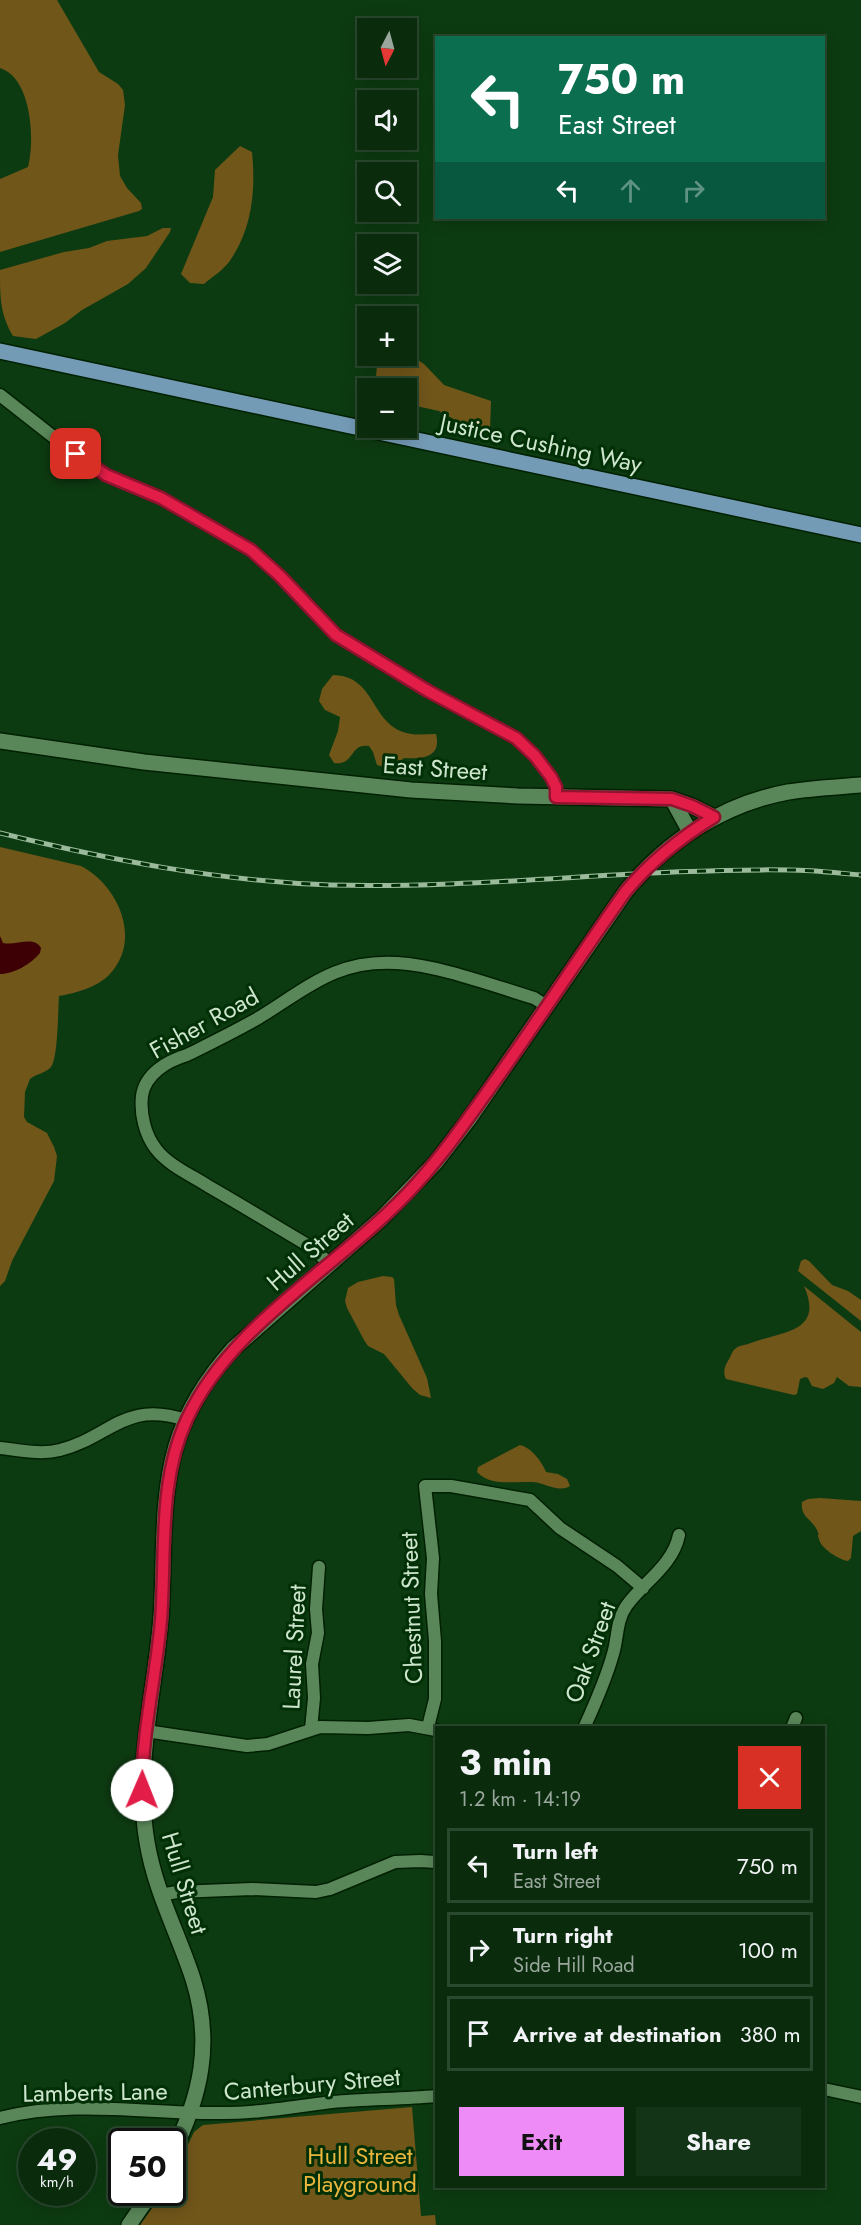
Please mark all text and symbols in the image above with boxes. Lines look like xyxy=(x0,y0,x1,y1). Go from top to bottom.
north arrow xyxy=(357,18,417,78)
map controls xyxy=(357,18,417,438)
text: 750 m xyxy=(558,49,685,110)
icon: left xyxy=(459,60,537,138)
button: sound xyxy=(357,90,417,150)
text: East Street xyxy=(558,105,676,144)
button: search xyxy=(357,162,417,222)
icon: left xyxy=(551,174,584,207)
icon: ahead xyxy=(614,174,647,207)
icon: right xyxy=(677,174,710,207)
button: layers xyxy=(357,234,417,294)
button: + xyxy=(357,306,417,366)
button: − xyxy=(357,378,417,438)
street label: Justice Cushing Way xyxy=(434,404,646,482)
pin xyxy=(50,428,101,479)
icon: arrive xyxy=(59,437,92,470)
street label: East Street xyxy=(382,747,489,789)
street label: Fisher Road xyxy=(143,979,265,1067)
street label: Hull Street xyxy=(259,1203,361,1299)
street label: Chestnut Street xyxy=(391,1531,431,1685)
street label: Laurel Street xyxy=(273,1583,315,1710)
street label: Oak Street xyxy=(556,1596,625,1708)
text: 3 min xyxy=(459,1736,552,1788)
button: close xyxy=(738,1746,801,1809)
position arrow xyxy=(110,1758,174,1822)
text: 1.2 km · 14:19 xyxy=(459,1785,581,1814)
street label: Hull Street xyxy=(153,1828,217,1939)
text: Turn left xyxy=(513,1835,598,1867)
icon: left xyxy=(462,1849,495,1882)
text: 750 m xyxy=(737,1850,798,1882)
text: East Street xyxy=(513,1867,600,1896)
text: Turn right xyxy=(513,1919,613,1951)
icon: right xyxy=(462,1933,495,1966)
text: 100 m xyxy=(738,1934,798,1966)
text: Side Hill Road xyxy=(513,1951,635,1980)
icon: arrive xyxy=(462,2017,495,2050)
text: Arrive at destination xyxy=(513,2018,722,2050)
text: 380 m xyxy=(740,2018,801,2050)
street label: Canterbury Street xyxy=(222,2059,402,2109)
street label: Lamberts Lane xyxy=(22,2073,168,2111)
button: Exit xyxy=(459,2107,624,2176)
button: Share xyxy=(636,2107,801,2176)
speed limit sign: 50 xyxy=(108,2128,186,2206)
text: 49 xyxy=(36,2138,78,2181)
park label: Hull Street Playground xyxy=(303,2138,417,2201)
text: km/h xyxy=(40,2171,74,2193)

